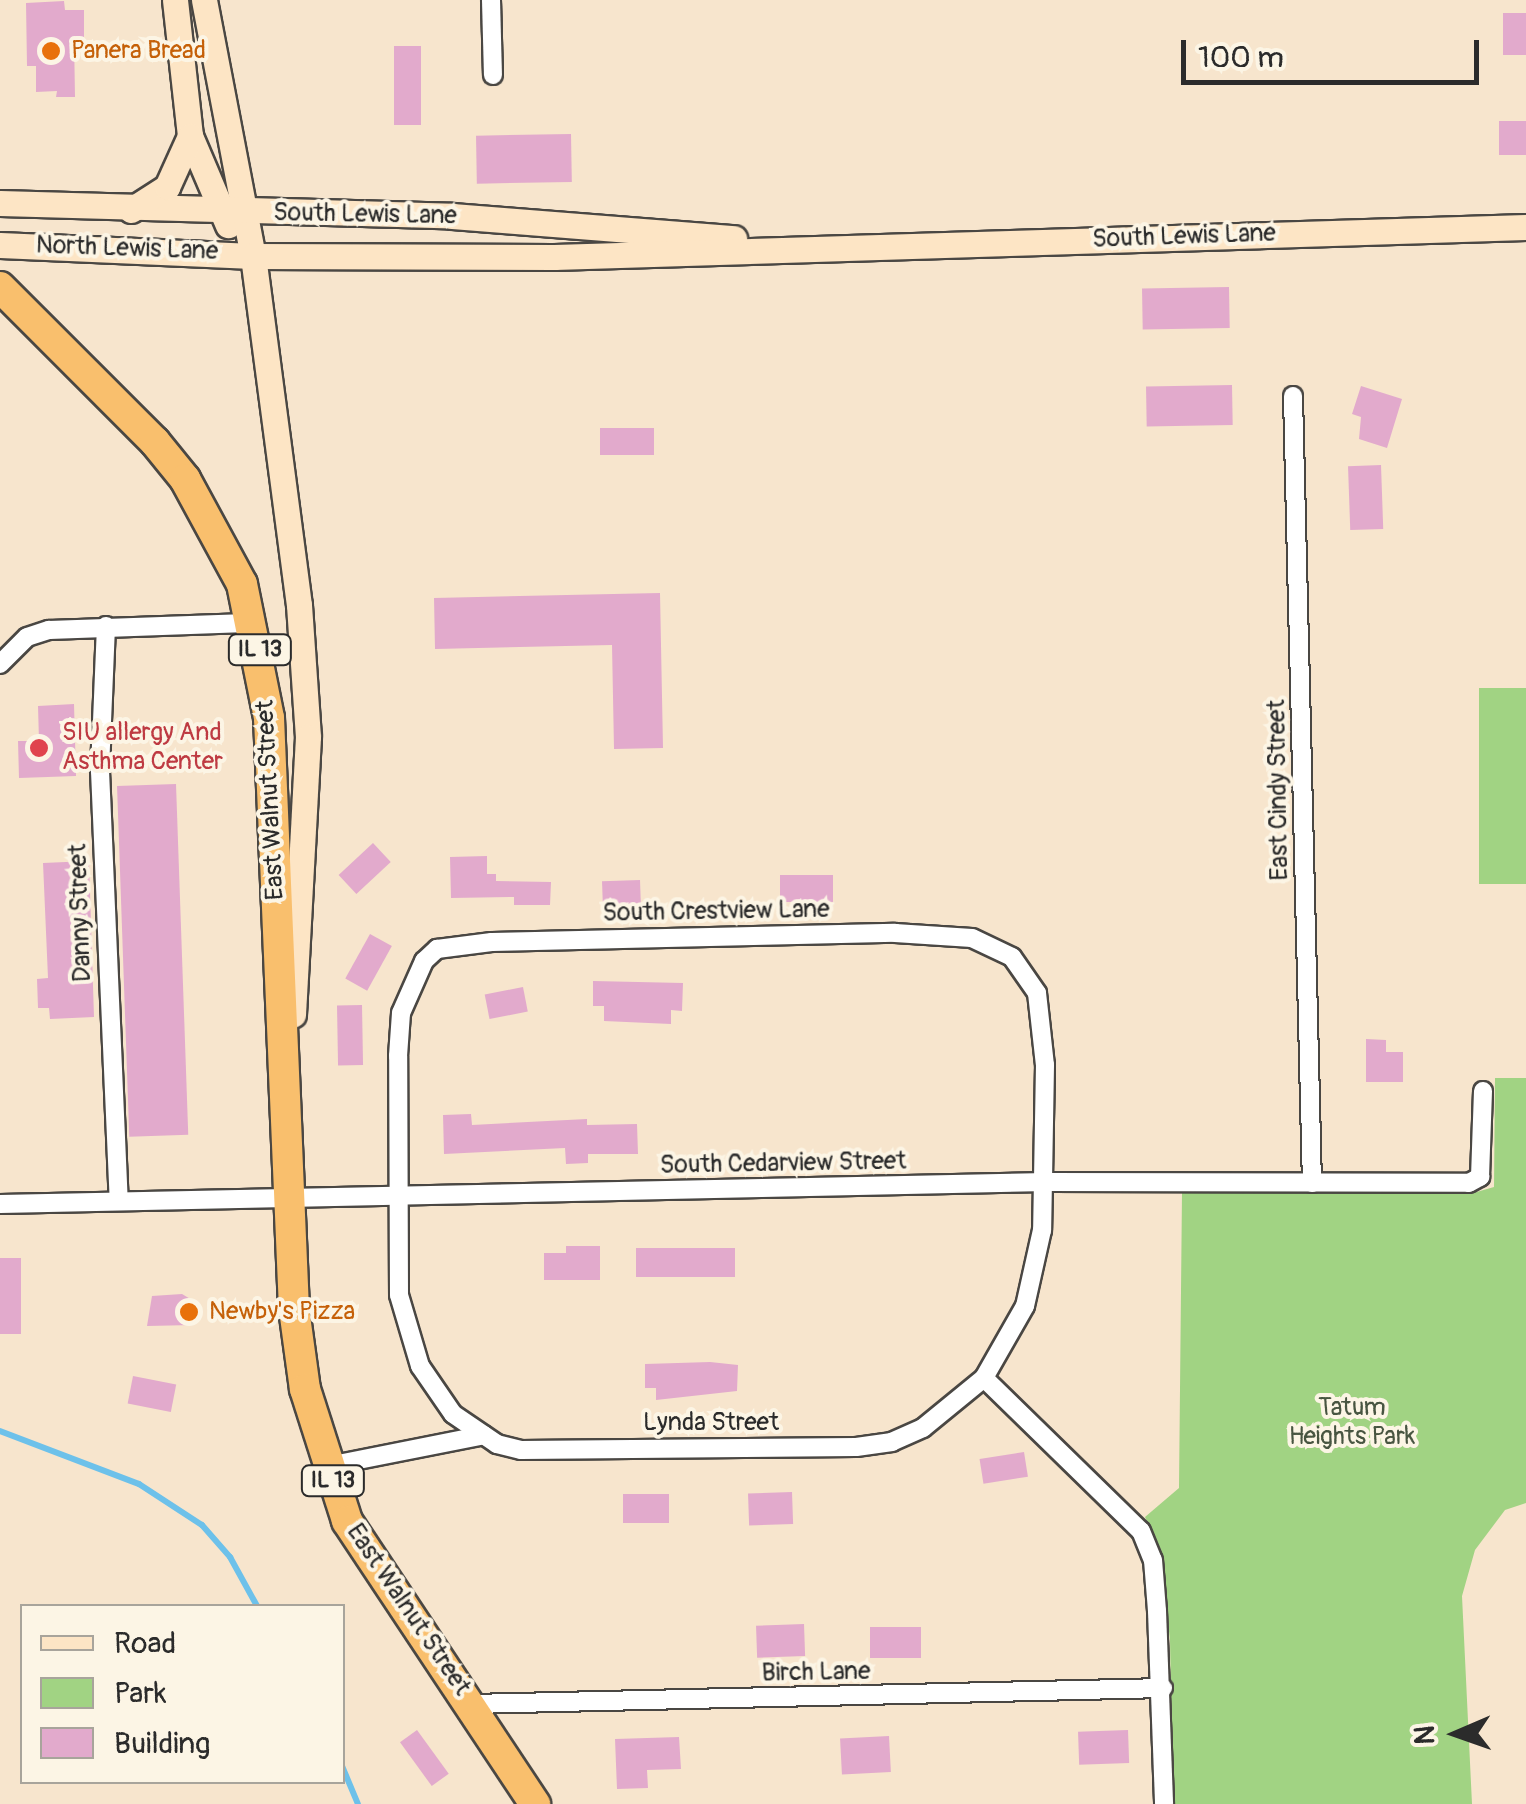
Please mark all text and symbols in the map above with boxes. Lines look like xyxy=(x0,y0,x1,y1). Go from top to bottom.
scale bar xyxy=(1186,20,1484,82)
place label: Panera Bread xyxy=(71,36,206,66)
text: 100 m xyxy=(1198,39,1284,76)
marker: Panera Bread xyxy=(40,40,62,62)
street label: South Lewis Lane xyxy=(273,198,457,232)
street label: South Lewis Lane xyxy=(1092,219,1276,255)
street label: North Lewis Lane xyxy=(35,231,219,267)
road number: IL 13 xyxy=(228,633,292,667)
street label: East Walnut Street xyxy=(251,699,291,901)
street label: East Cindy Street xyxy=(1262,699,1296,881)
place label: SIU allergy And Asthma Center xyxy=(62,719,223,778)
marker: SIU allergy And Asthma Center xyxy=(26,735,52,761)
street label: Danny Street xyxy=(64,843,98,983)
street label: South Crestview Lane xyxy=(602,895,830,929)
street label: South Cedarview Street xyxy=(660,1147,906,1181)
place label: Newby's Pizza xyxy=(209,1297,355,1327)
marker: Newby's Pizza xyxy=(178,1301,200,1323)
park label: Tatum Heights Park xyxy=(1289,1394,1415,1453)
street label: Lynda Street xyxy=(643,1408,779,1438)
road number: IL 13 xyxy=(300,1464,366,1498)
street label: East Walnut Street xyxy=(340,1519,476,1701)
legend xyxy=(20,1604,345,1784)
text: Road xyxy=(114,1625,176,1662)
street label: Birch Lane xyxy=(761,1657,871,1689)
text: Park xyxy=(114,1675,167,1712)
north arrow xyxy=(1406,1684,1506,1784)
text: Building xyxy=(114,1725,210,1762)
text: N xyxy=(1408,1725,1443,1745)

